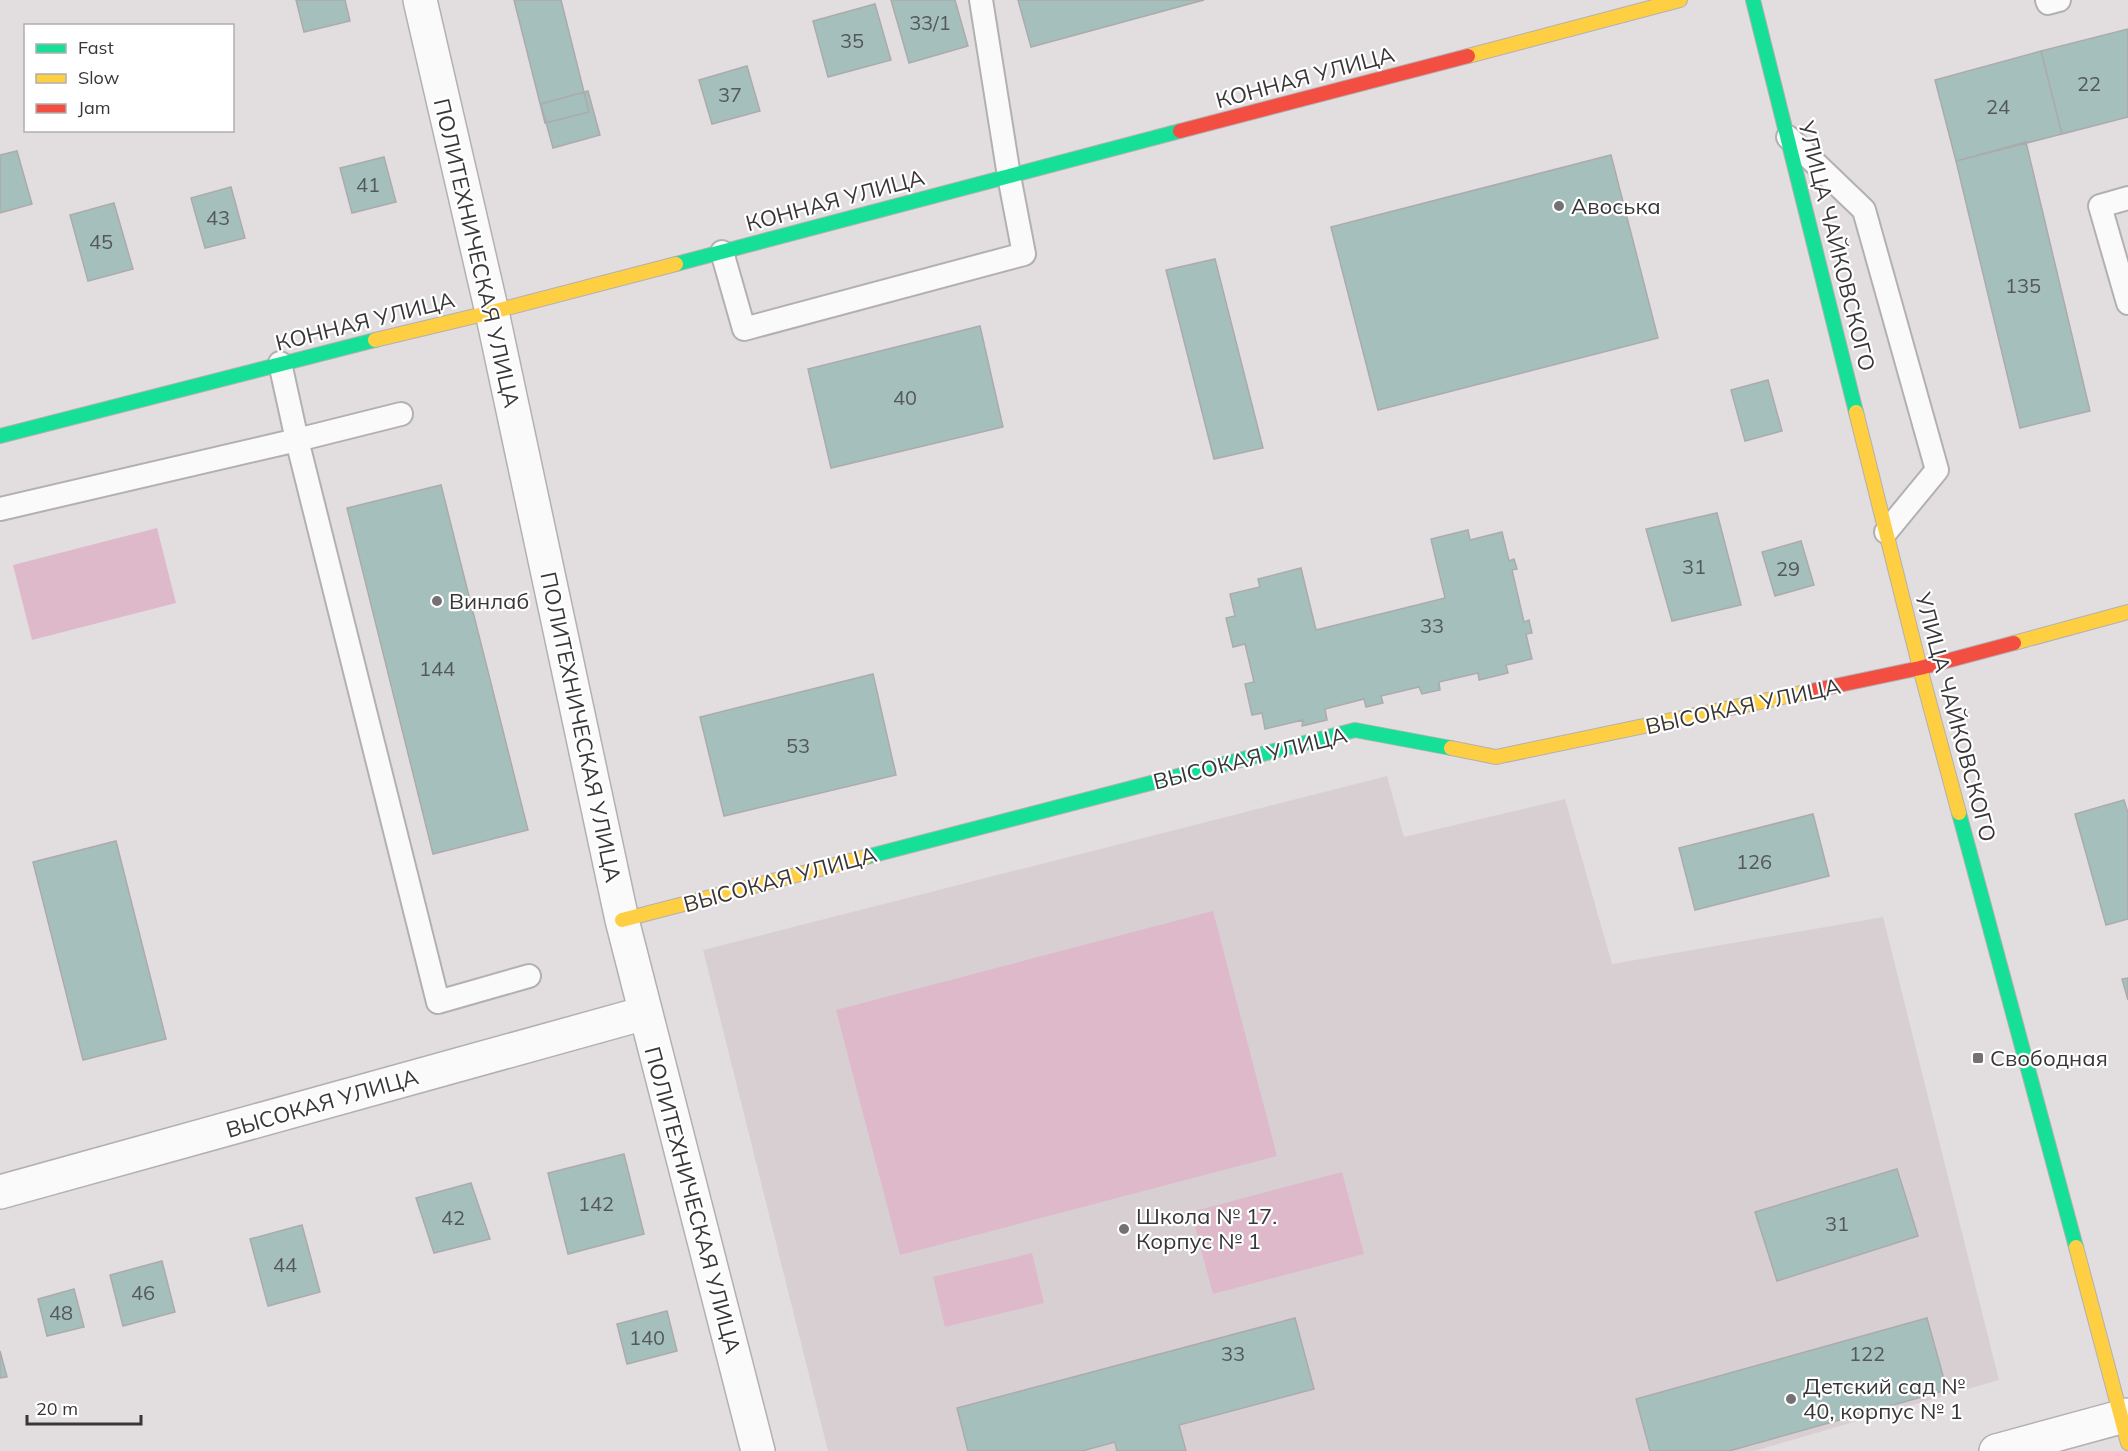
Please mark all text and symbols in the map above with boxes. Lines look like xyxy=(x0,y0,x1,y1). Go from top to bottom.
house number: 33/1 xyxy=(909,10,951,35)
legend xyxy=(24,24,234,132)
house number: 35 xyxy=(840,28,864,53)
text: Fast xyxy=(78,36,114,59)
street label: КОННАЯ УЛИЦА xyxy=(1213,40,1397,114)
text: Slow xyxy=(78,66,120,89)
house number: 22 xyxy=(2077,71,2101,96)
house number: 37 xyxy=(718,82,742,107)
house number: 24 xyxy=(1986,94,2010,119)
text: Jam xyxy=(78,96,111,119)
street label: ПОЛИТЕХНИЧЕСКАЯ УЛИЦА xyxy=(428,96,526,410)
street label: УЛИЦА ЧАЙКОВСКОГО xyxy=(1792,117,1882,374)
street label: КОННАЯ УЛИЦА xyxy=(743,163,927,237)
house number: 41 xyxy=(356,172,380,197)
place label: Авоська xyxy=(1571,192,1661,220)
marker: Авоська xyxy=(1552,199,1566,213)
house number: 43 xyxy=(206,205,230,230)
house number: 45 xyxy=(89,229,113,254)
house number: 135 xyxy=(2005,273,2041,298)
street label: КОННАЯ УЛИЦА xyxy=(272,285,458,357)
house number: 40 xyxy=(893,385,917,410)
house number: 31 xyxy=(1682,554,1706,579)
house number: 29 xyxy=(1776,556,1800,581)
street label: ПОЛИТЕХНИЧЕСКАЯ УЛИЦА xyxy=(534,569,628,885)
place label: Винлаб xyxy=(449,587,529,615)
street label: УЛИЦА ЧАЙКОВСКОГО xyxy=(1909,588,2003,845)
marker: Винлаб xyxy=(430,594,444,608)
house number: 33 xyxy=(1420,613,1444,638)
house number: 144 xyxy=(419,656,455,681)
street label: ВЫСОКАЯ УЛИЦА xyxy=(1643,672,1843,740)
street label: ВЫСОКАЯ УЛИЦА xyxy=(1150,720,1350,796)
house number: 53 xyxy=(786,733,810,758)
street label: ВЫСОКАЯ УЛИЦА xyxy=(680,840,880,918)
house number: 126 xyxy=(1736,849,1772,874)
street label: ПОЛИТЕХНИЧЕСКАЯ УЛИЦА xyxy=(639,1043,747,1357)
place label: Свободная xyxy=(1990,1044,2108,1072)
marker: Свободная xyxy=(1971,1051,1985,1065)
street label: ВЫСОКАЯ УЛИЦА xyxy=(223,1062,421,1144)
house number: 142 xyxy=(578,1191,614,1216)
place label: Школа № 17. Корпус № 1 xyxy=(1136,1202,1277,1255)
house number: 42 xyxy=(441,1205,465,1230)
house number: 31 xyxy=(1825,1211,1849,1236)
marker: Школа № 17. Корпус № 1 xyxy=(1117,1222,1131,1236)
house number: 44 xyxy=(273,1252,297,1277)
house number: 46 xyxy=(131,1280,155,1305)
house number: 48 xyxy=(49,1300,73,1325)
house number: 140 xyxy=(629,1325,665,1350)
house number: 33 xyxy=(1221,1341,1245,1366)
house number: 122 xyxy=(1849,1341,1885,1366)
place label: Детский сад № 40, корпус № 1 xyxy=(1803,1372,1965,1425)
scale bar xyxy=(27,1388,141,1426)
marker: Детский сад № 40, корпус № 1 xyxy=(1784,1392,1798,1406)
text: 20 m xyxy=(36,1397,78,1420)

